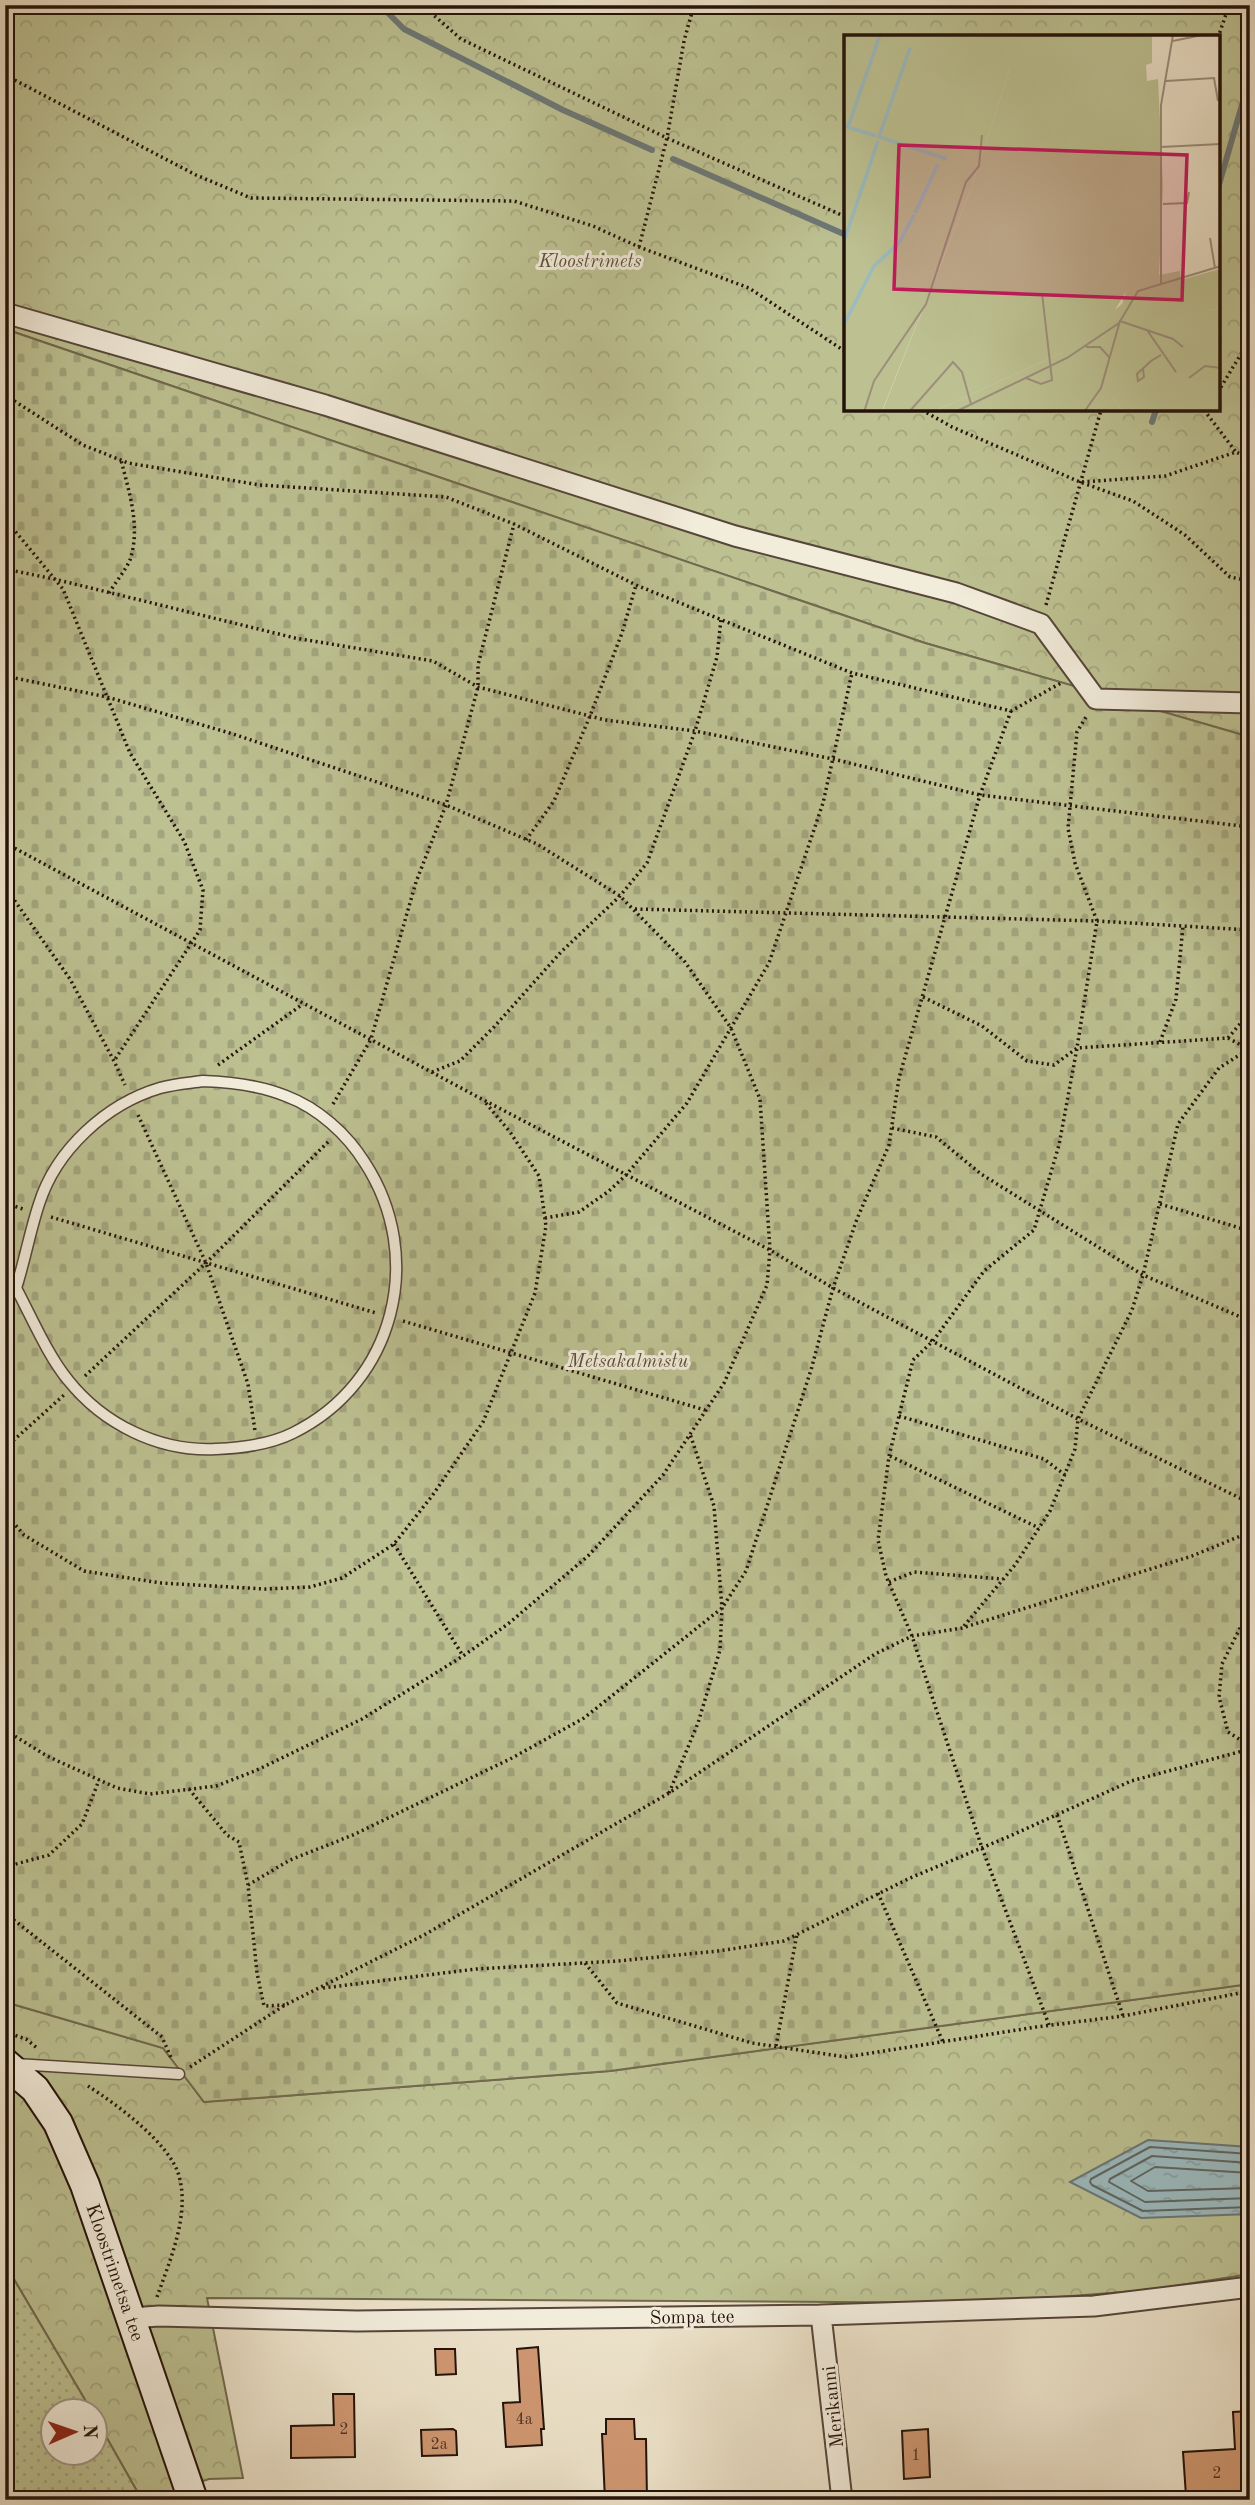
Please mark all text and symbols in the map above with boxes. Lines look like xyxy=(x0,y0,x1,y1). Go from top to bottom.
inset map xyxy=(844,35,1220,411)
park label: Kloostrimets xyxy=(537,253,642,272)
park label: Metsakalmistu xyxy=(567,1353,688,1372)
street label: Kloostrimetsa tee xyxy=(81,2202,146,2344)
street label: Sompa tee xyxy=(649,2308,735,2329)
street label: Merikanni xyxy=(821,2365,848,2449)
north arrow xyxy=(38,2396,108,2466)
house number: 4a xyxy=(515,2412,533,2428)
house number: 2 xyxy=(339,2422,349,2438)
text: N xyxy=(79,2424,98,2440)
house number: 2a xyxy=(430,2437,448,2453)
house number: 1 xyxy=(911,2448,921,2464)
house number: 2 xyxy=(1212,2466,1222,2482)

